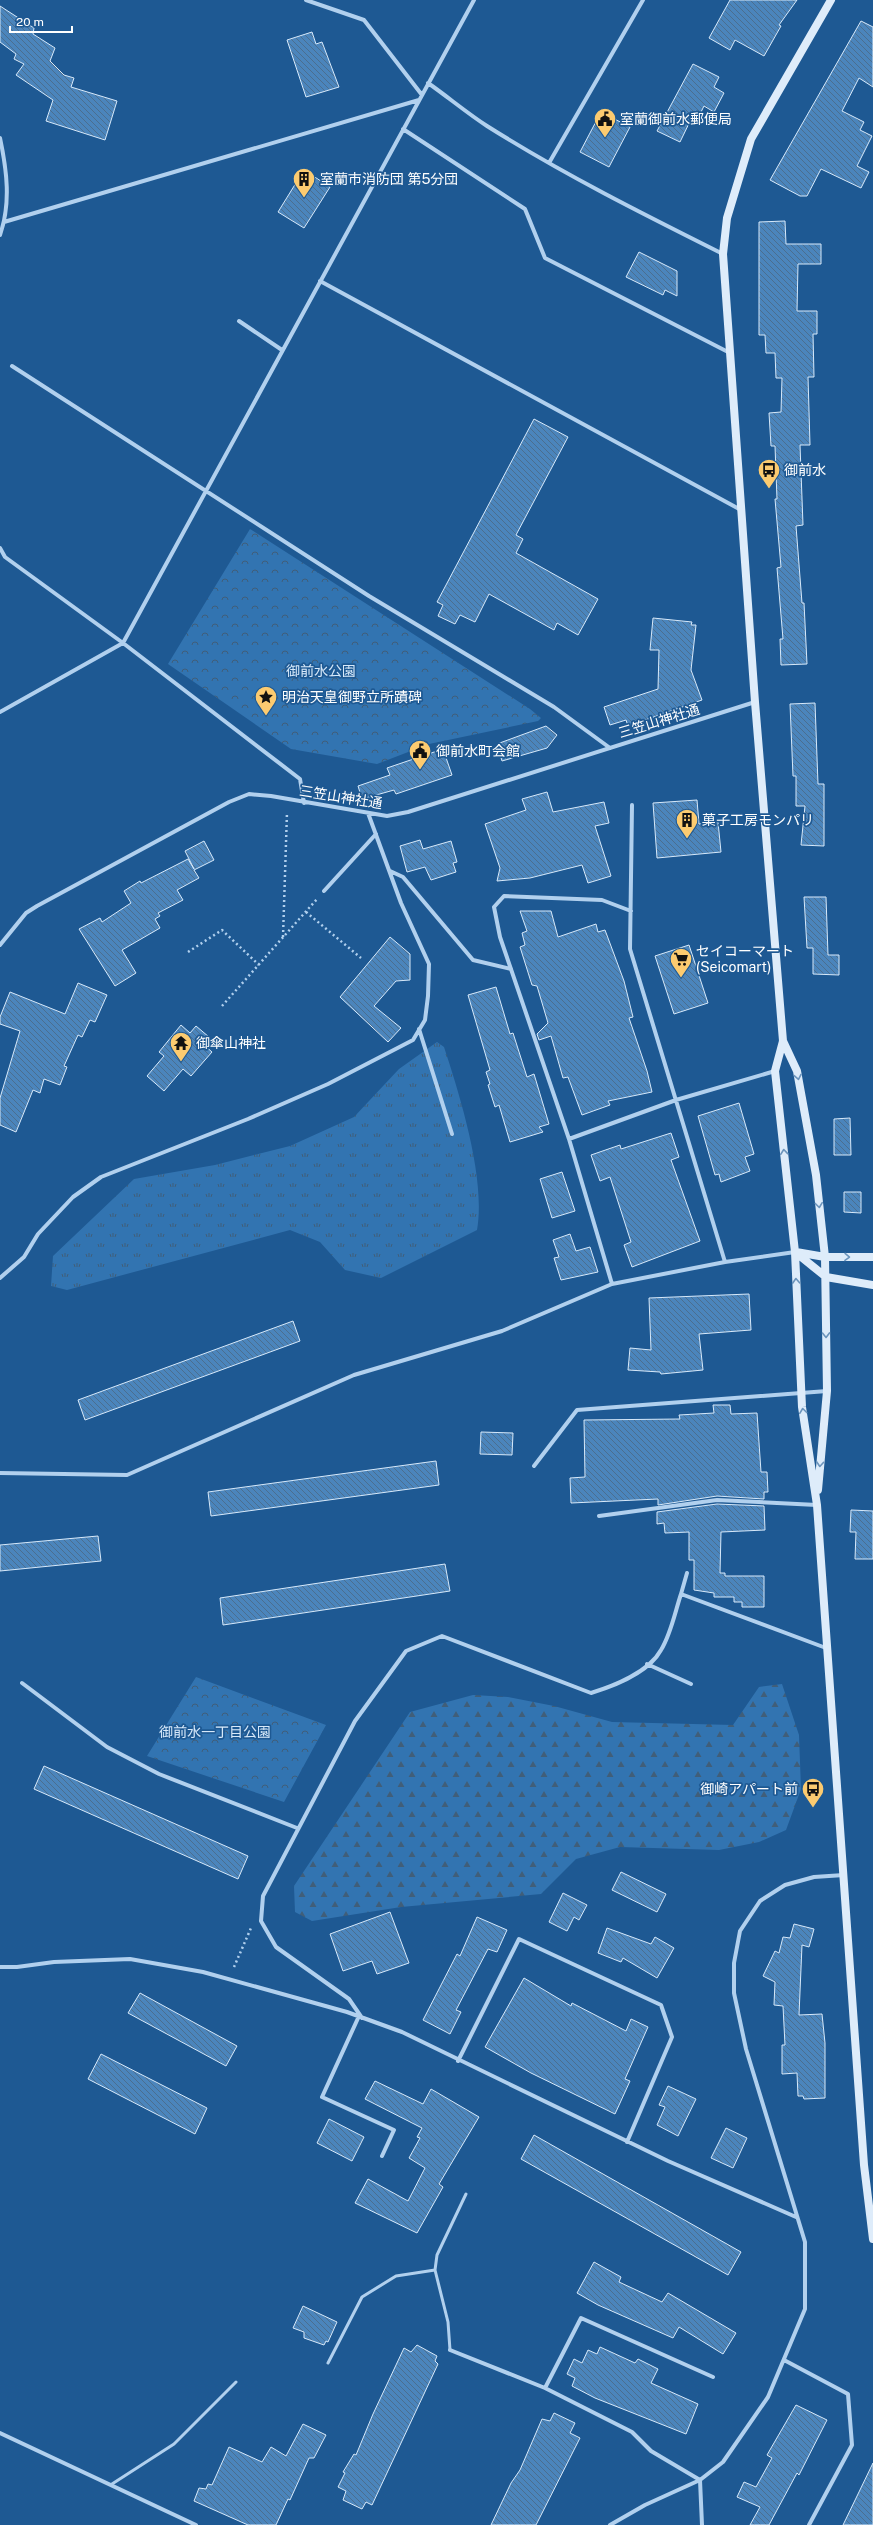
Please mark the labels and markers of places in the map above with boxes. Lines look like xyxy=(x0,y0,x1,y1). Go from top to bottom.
public building icon: 室蘭御前水郵便局 xyxy=(592,106,618,139)
place label: 室蘭御前水郵便局 xyxy=(620,111,732,127)
building icon: 室蘭市消防団 第5分団 xyxy=(291,166,317,199)
place label: 室蘭市消防団 第5分団 xyxy=(320,171,458,187)
bus stop icon: 御前水 xyxy=(756,457,782,490)
place label: 御前水 xyxy=(784,462,826,478)
place icon: 明治天皇御野立所蹟碑 xyxy=(253,684,279,717)
place label: 明治天皇御野立所蹟碑 xyxy=(282,689,422,705)
public building icon: 御前水町会館 xyxy=(407,738,433,771)
place label: 御前水町会館 xyxy=(436,743,520,759)
building icon: 菓子工房モンパリ xyxy=(674,807,700,840)
place label: 菓子工房モンパリ xyxy=(702,812,814,828)
place label: セイコーマート (Seicomart) xyxy=(696,943,794,975)
supermarket icon: セイコーマート (Seicomart) xyxy=(668,946,694,979)
temple icon: 御傘山神社 xyxy=(168,1030,194,1063)
place label: 御傘山神社 xyxy=(196,1035,266,1051)
bus stop icon: 御崎アパート前 xyxy=(800,1776,826,1809)
place label: 御崎アパート前 xyxy=(700,1781,798,1797)

